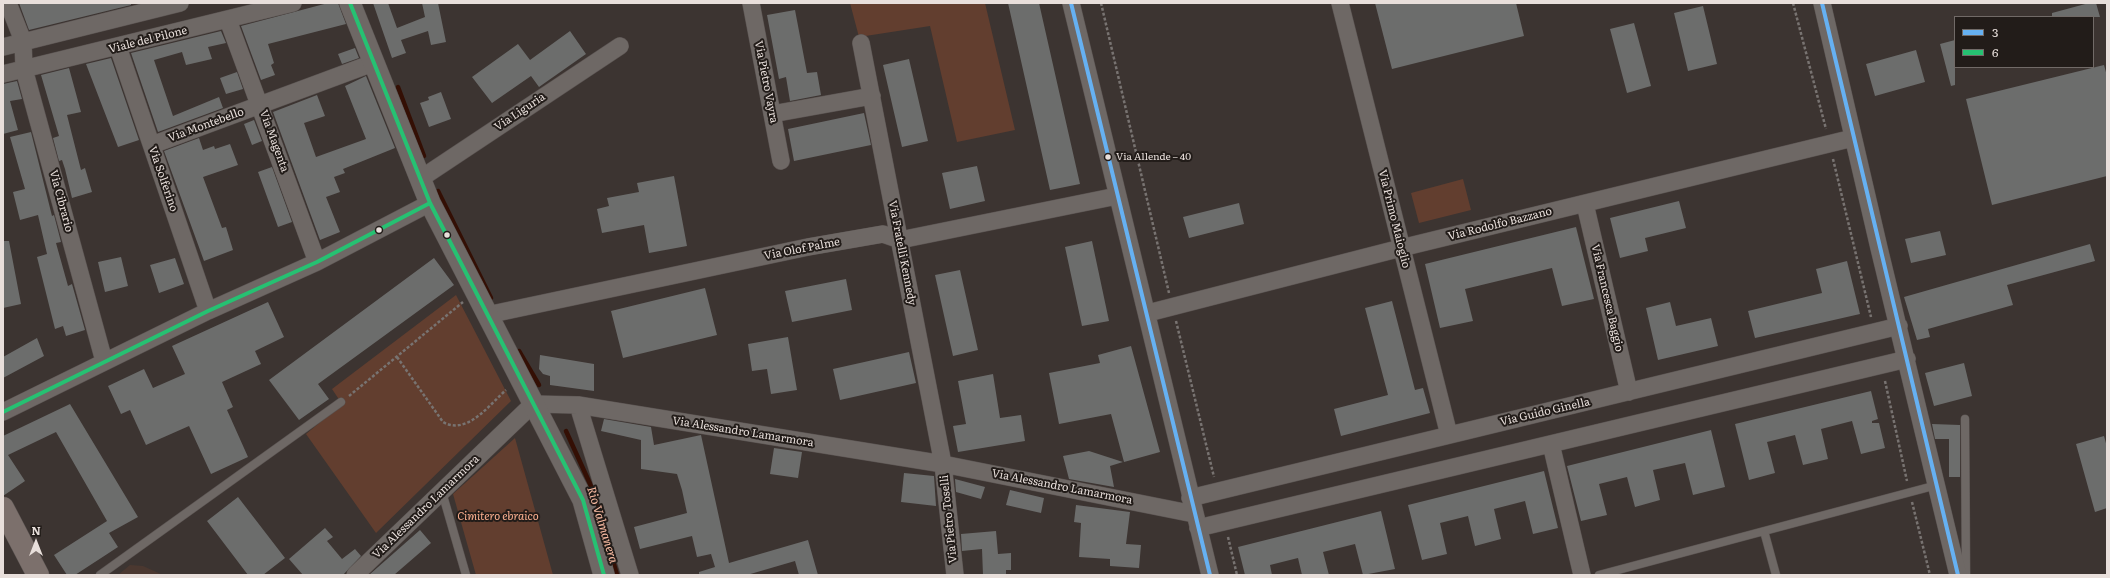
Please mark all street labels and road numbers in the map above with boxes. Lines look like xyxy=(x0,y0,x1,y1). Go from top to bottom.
street label: Viale del Pilone xyxy=(107,24,189,56)
street label: Via Pietro Vayra xyxy=(752,40,780,124)
street label: Via Liguria xyxy=(492,90,548,134)
street label: Via Montebello xyxy=(166,105,246,145)
street label: Via Magenta xyxy=(257,108,291,174)
street label: Via Solferino xyxy=(146,144,180,214)
street label: Via Cibrario xyxy=(46,168,76,234)
street label: Via Primo Maioglio xyxy=(1375,168,1413,270)
street label: Via Fratelli Kennedy xyxy=(885,199,919,307)
street label: Via Rodolfo Bazzano xyxy=(1447,205,1553,243)
street label: Via Olof Palme xyxy=(763,235,841,263)
street label: Via Francesca Baggio xyxy=(1588,243,1626,353)
street label: Via Guido Ginella xyxy=(1499,395,1591,429)
street label: Via Alessandro Lamarmora xyxy=(671,414,815,450)
street label: Via Alessandro Lamarmora xyxy=(370,453,482,561)
street label: Via Alessandro Lamarmora xyxy=(991,467,1133,507)
street label: Via Pietro Toselli xyxy=(938,474,960,564)

